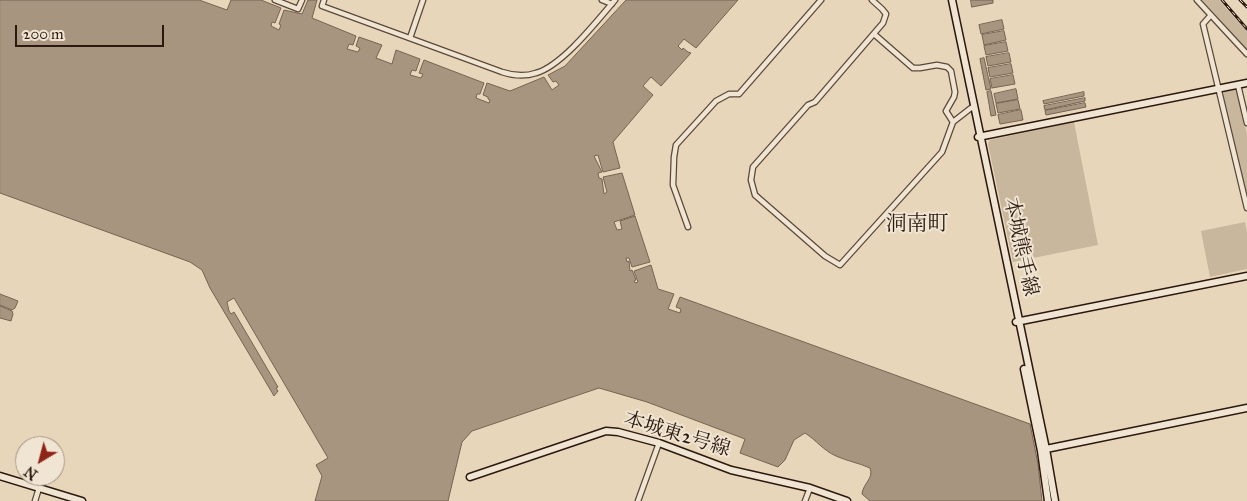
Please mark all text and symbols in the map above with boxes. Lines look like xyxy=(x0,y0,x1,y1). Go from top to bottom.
scale bar xyxy=(18,15,166,47)
text: 200 m xyxy=(23,25,64,43)
street label: 本城熊手線 xyxy=(998,196,1042,298)
district label: 洞南町 xyxy=(886,212,948,238)
street label: 本城東2号線 xyxy=(621,407,733,463)
north arrow xyxy=(15,436,65,486)
text: N xyxy=(21,462,41,483)

